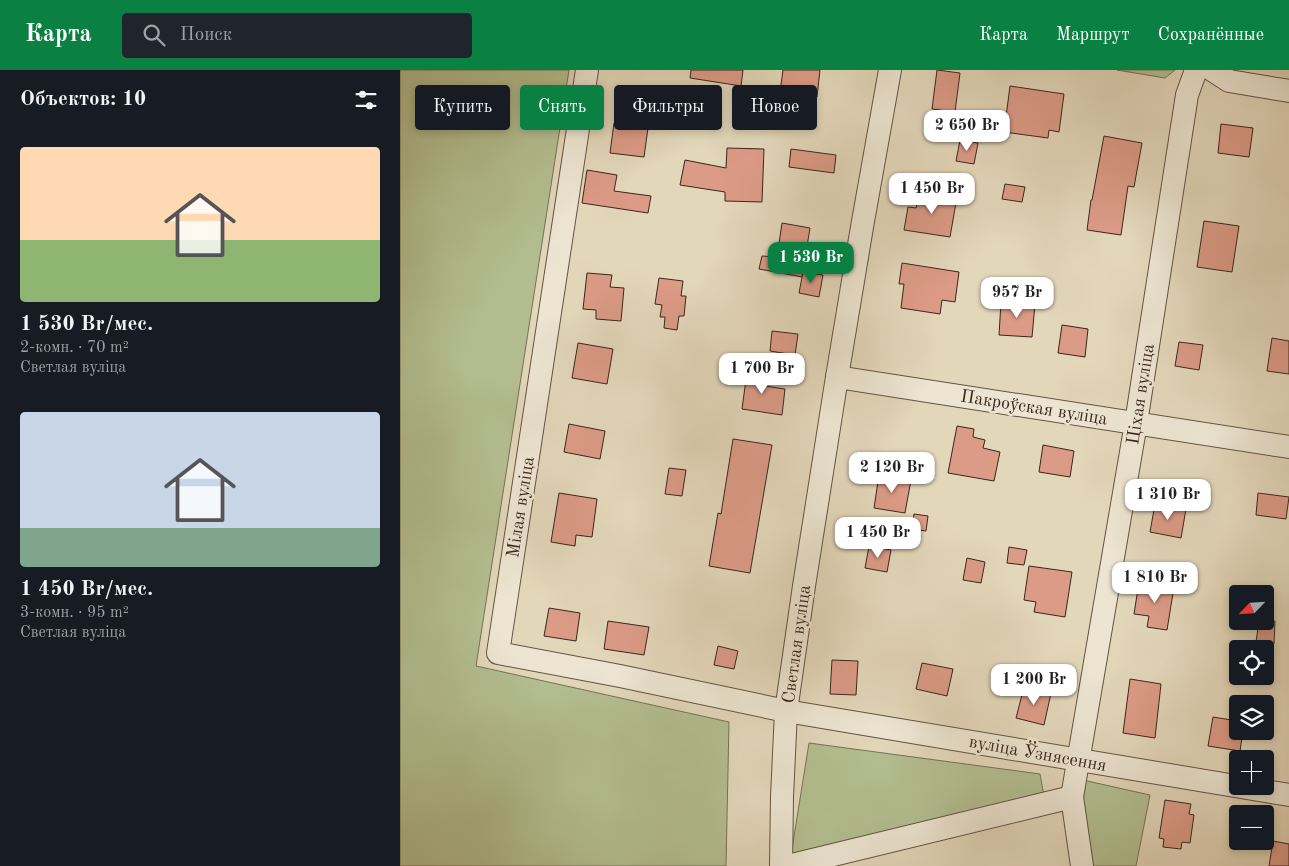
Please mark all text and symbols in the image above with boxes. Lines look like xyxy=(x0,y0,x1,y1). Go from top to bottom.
search box xyxy=(122,13,472,58)
icon: search xyxy=(140,21,168,49)
text: Карта xyxy=(25,23,92,47)
text: Поиск xyxy=(180,26,232,45)
text: Карта xyxy=(979,26,1028,44)
text: Маршрут xyxy=(1056,26,1130,44)
text: Сохранённые xyxy=(1158,26,1264,44)
chip: Купить xyxy=(415,85,510,130)
chip: Снять xyxy=(520,85,604,130)
chip: Фильтры xyxy=(614,85,722,130)
chip: Новое xyxy=(732,85,817,130)
icon: filters xyxy=(352,86,380,114)
text: Объектов: 10 xyxy=(20,89,146,110)
pin: 2 650 Br xyxy=(915,109,1019,152)
text: 2 650 Br xyxy=(935,118,999,134)
pin: 1 450 Br xyxy=(880,172,984,215)
icon: home xyxy=(155,180,245,270)
text: 1 450 Br xyxy=(900,181,964,197)
pin: 1 530 Br xyxy=(759,242,863,284)
text: 1 530 Br xyxy=(779,250,843,266)
pin: 957 Br xyxy=(976,276,1058,319)
text: 957 Br xyxy=(992,285,1042,301)
text: 1 530 Br/мес. xyxy=(20,314,153,335)
text: 2-комн. · 70 m² xyxy=(20,340,129,356)
street label: Ціхая вуліца xyxy=(1124,342,1158,446)
pin: 1 700 Br xyxy=(710,352,814,395)
text: Светлая вуліца xyxy=(20,360,126,376)
text: 1 700 Br xyxy=(730,361,794,377)
street label: Пакроўская вуліца xyxy=(959,387,1109,429)
icon: home xyxy=(155,445,245,535)
pin: 2 120 Br xyxy=(840,452,944,494)
street label: Мілая вуліца xyxy=(504,455,538,559)
text: 2 120 Br xyxy=(860,460,924,476)
pin: 1 310 Br xyxy=(1116,478,1220,521)
text: 1 310 Br xyxy=(1136,487,1200,503)
pin: 1 450 Br xyxy=(826,516,930,559)
text: 1 450 Br xyxy=(846,525,910,541)
pin: 1 810 Br xyxy=(1103,562,1207,604)
text: 1 810 Br xyxy=(1123,570,1187,586)
text: 1 450 Br/мес. xyxy=(20,579,153,600)
street label: Светлая вуліца xyxy=(780,584,814,705)
north arrow xyxy=(1229,585,1274,630)
map controls xyxy=(1229,585,1274,850)
text: 3-комн. · 95 m² xyxy=(20,605,129,621)
text: Светлая вуліца xyxy=(20,625,126,641)
button: locate xyxy=(1229,640,1274,685)
pin: 1 200 Br xyxy=(982,664,1086,706)
text: 1 200 Br xyxy=(1002,672,1066,688)
button: layers xyxy=(1229,695,1274,740)
street label: вуліца Ўзнясення xyxy=(968,728,1109,775)
button: + xyxy=(1229,750,1274,795)
button: − xyxy=(1229,805,1274,850)

